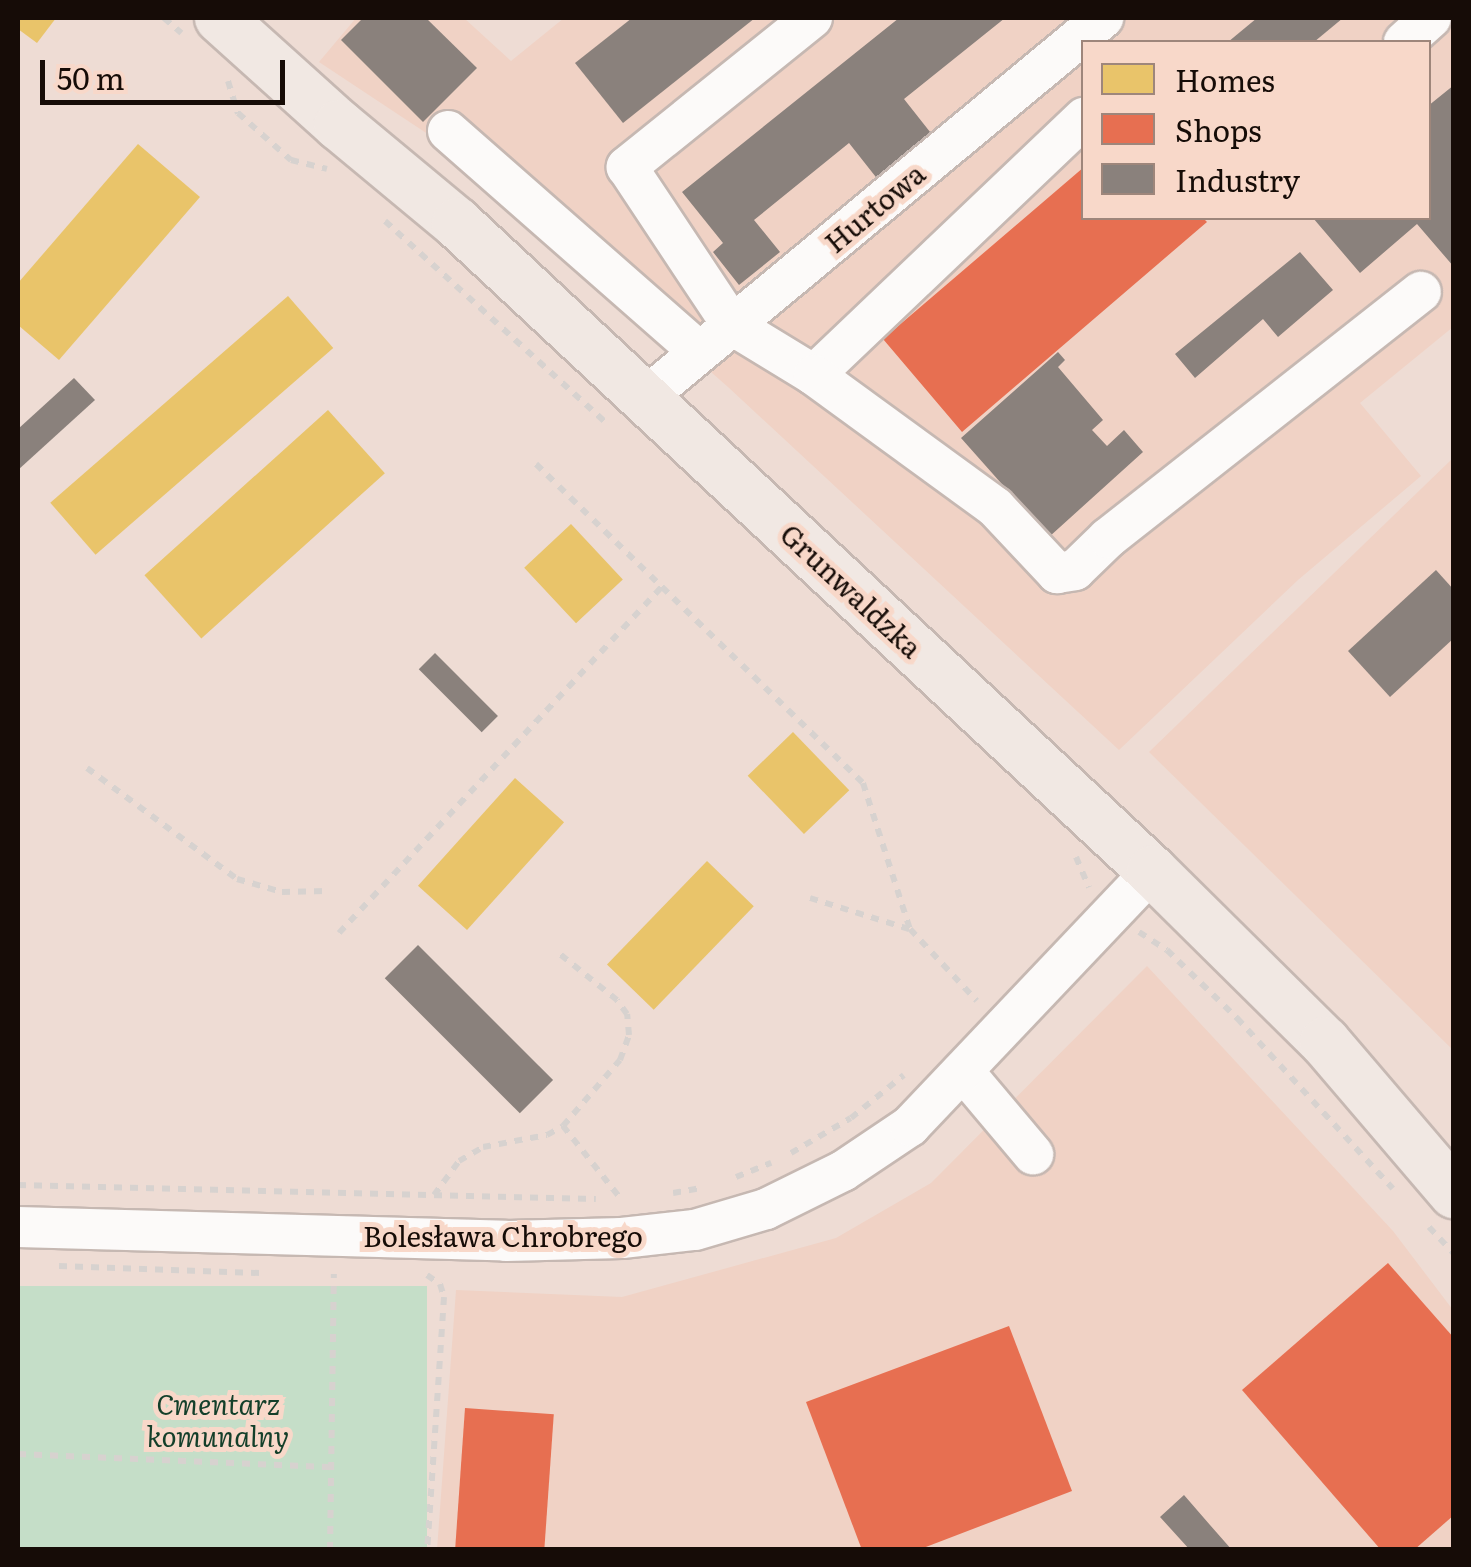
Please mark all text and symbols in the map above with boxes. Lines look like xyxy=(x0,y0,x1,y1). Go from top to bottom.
scale bar xyxy=(45,40,290,102)
legend xyxy=(1081,40,1431,220)
text: 50 m xyxy=(57,55,125,99)
text: Homes xyxy=(1175,57,1275,101)
text: Shops xyxy=(1175,107,1262,151)
street label: Hurtowa xyxy=(817,156,931,258)
text: Industry xyxy=(1175,157,1300,201)
street label: Grunwaldzka xyxy=(775,516,929,664)
street label: Bolesława Chrobrego xyxy=(363,1218,643,1252)
park label: Cmentarz komunalny xyxy=(147,1386,289,1452)

